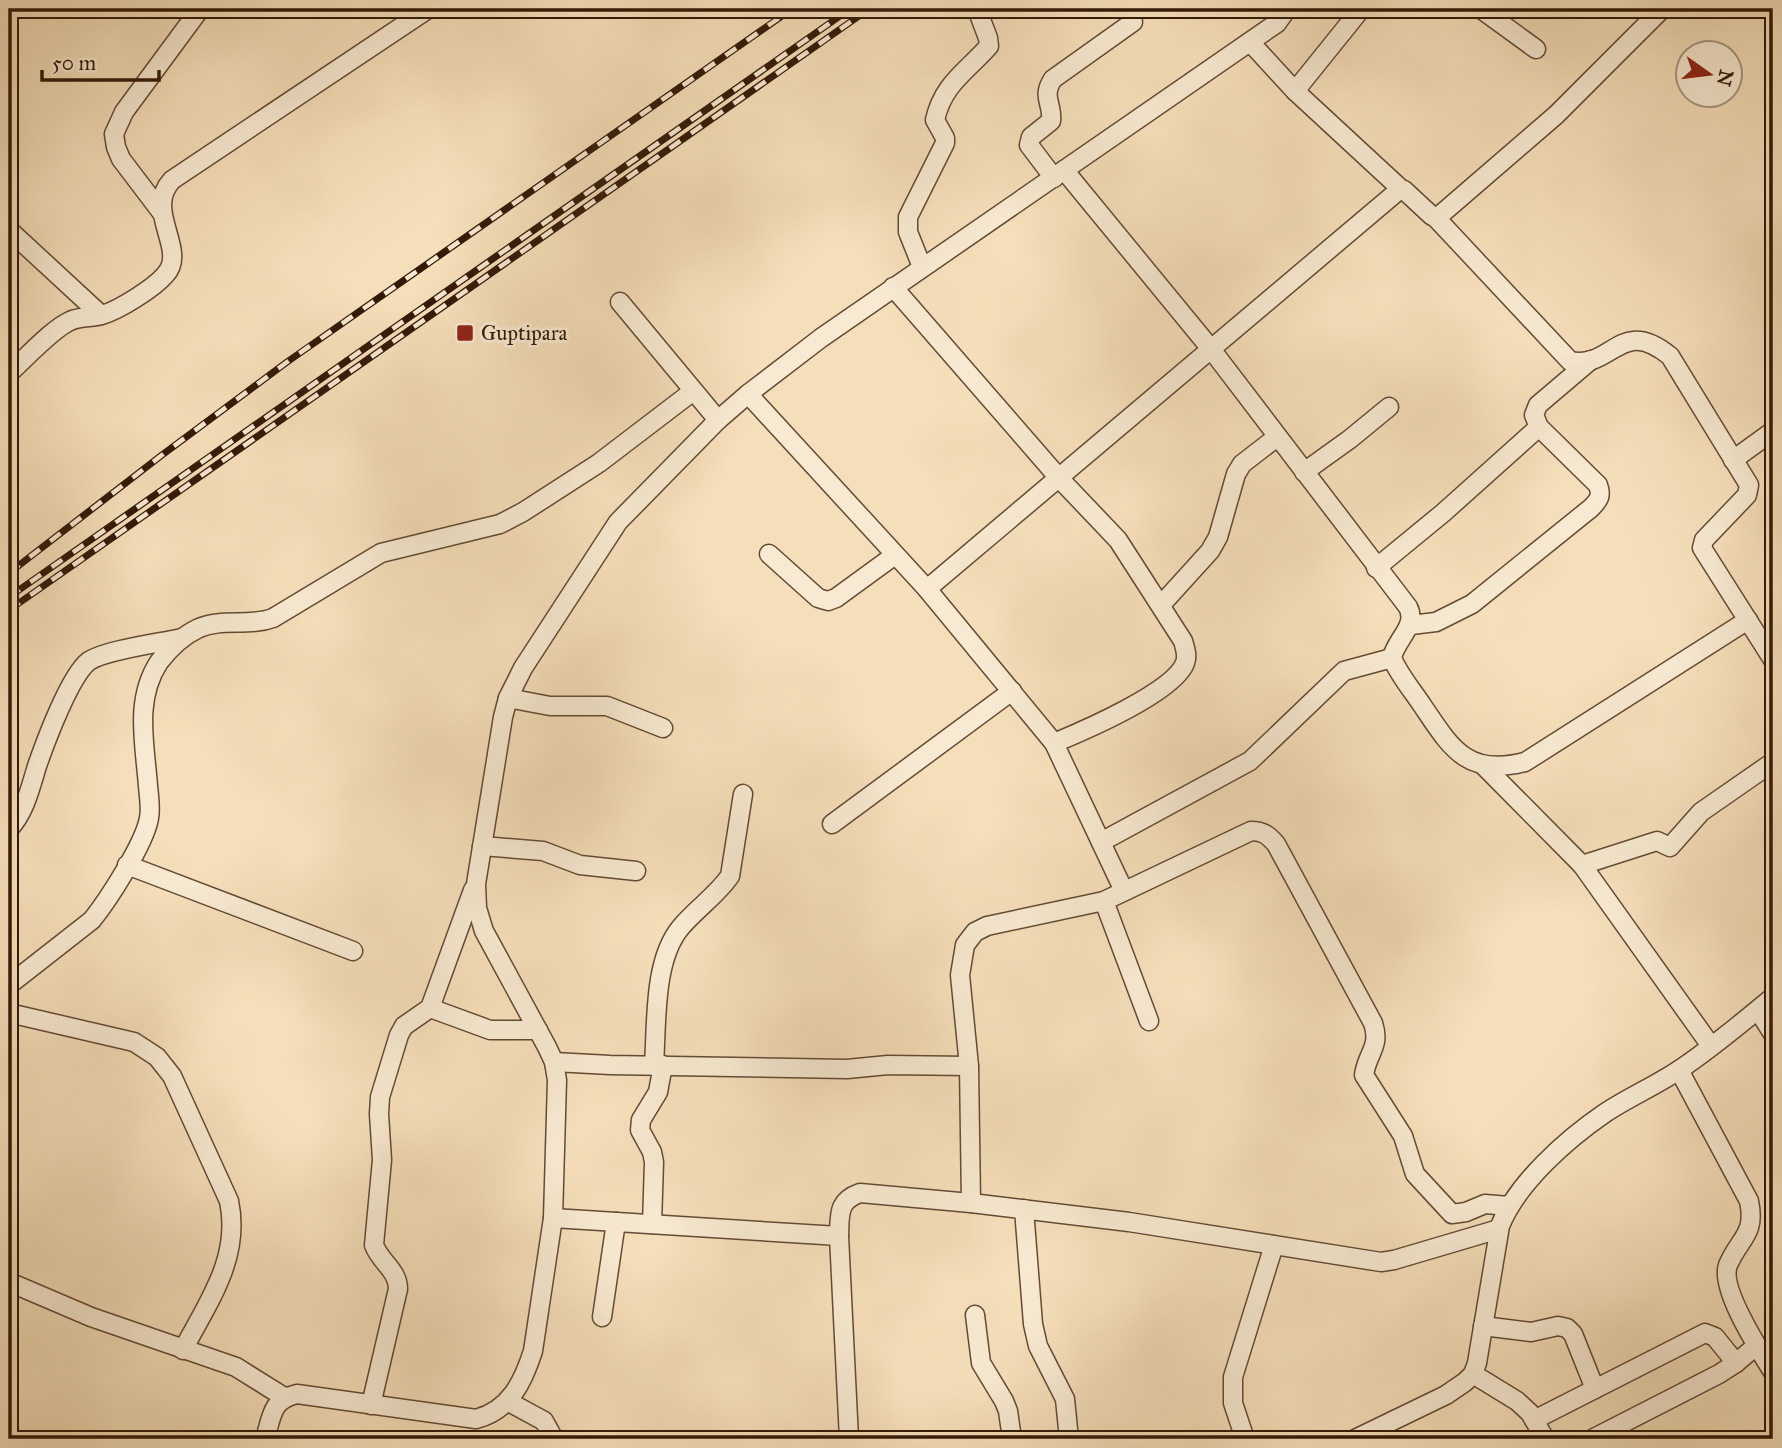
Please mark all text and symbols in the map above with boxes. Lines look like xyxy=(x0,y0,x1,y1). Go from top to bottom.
scale bar xyxy=(42,38,159,82)
north arrow xyxy=(1674,38,1744,108)
text: 50 m xyxy=(52,50,97,76)
text: N xyxy=(1712,67,1738,89)
place label: Guptipara xyxy=(481,320,568,346)
marker: Guptipara xyxy=(455,323,475,343)

